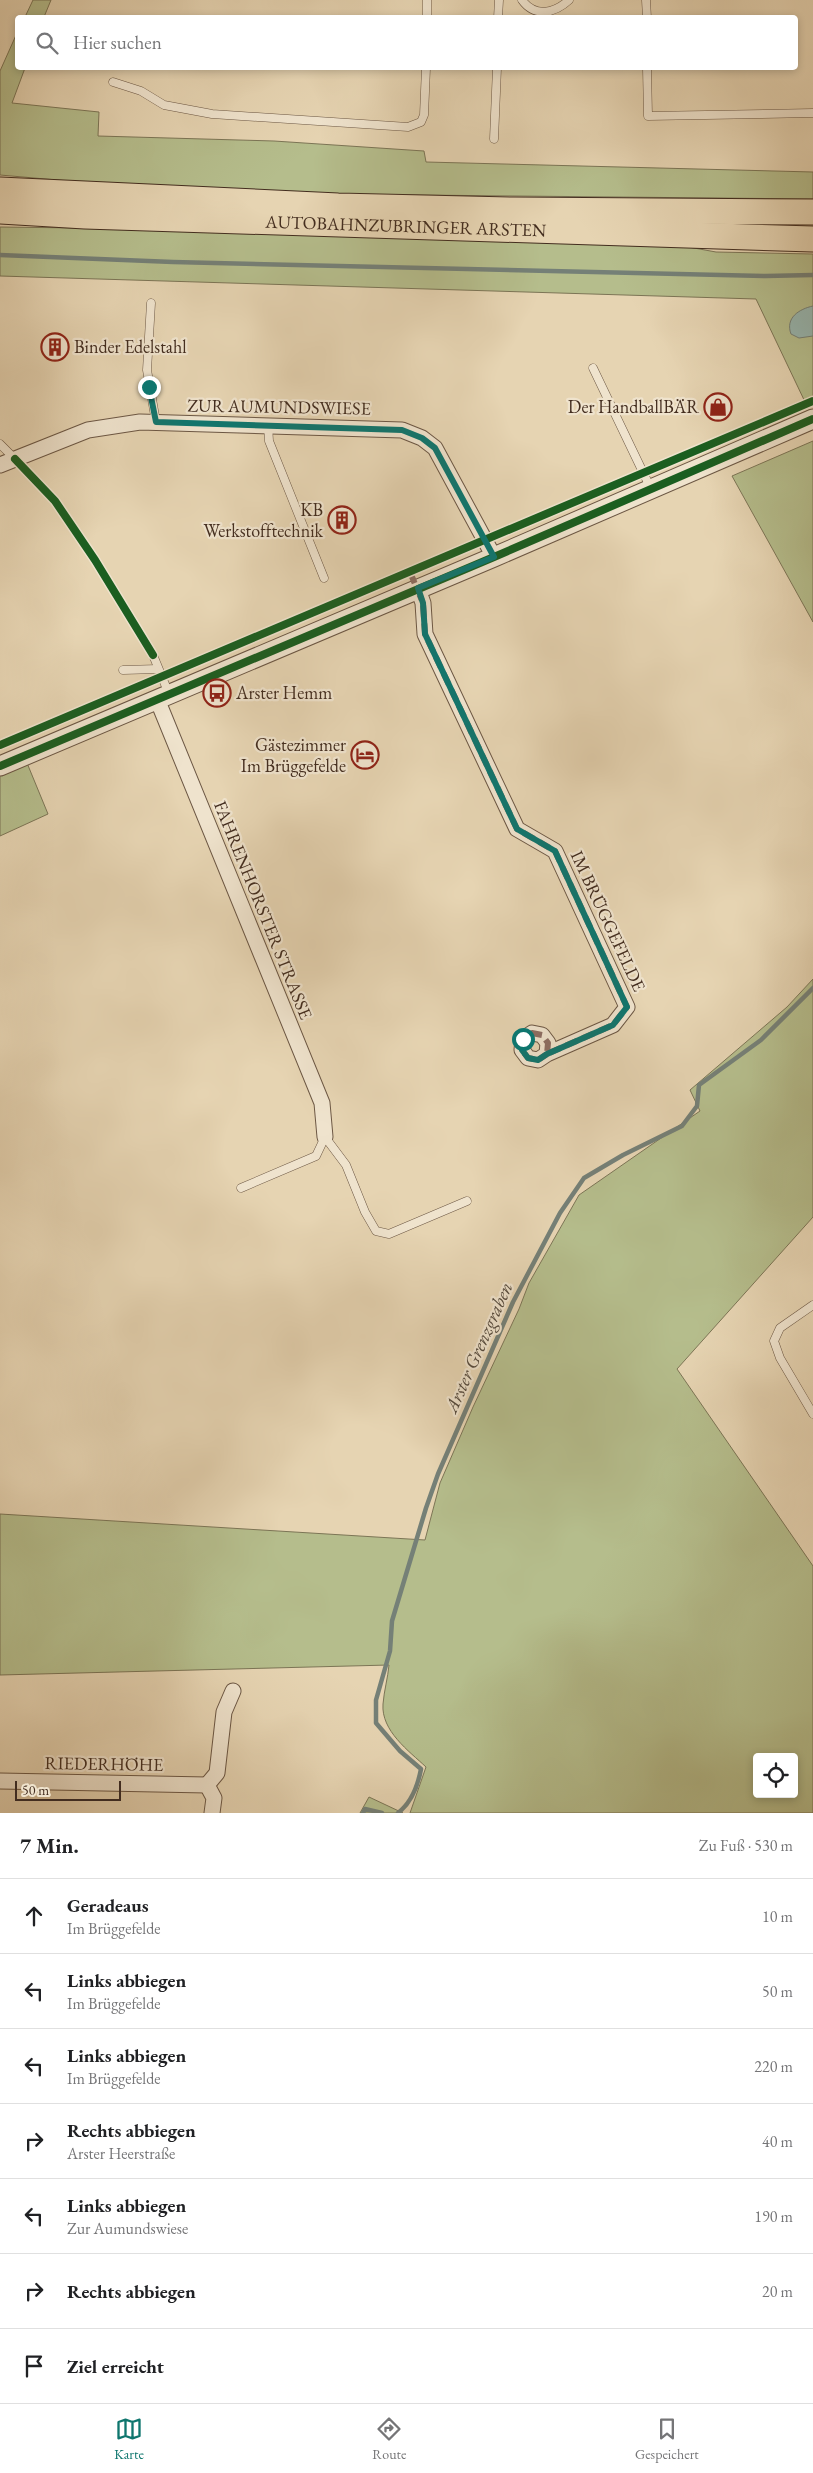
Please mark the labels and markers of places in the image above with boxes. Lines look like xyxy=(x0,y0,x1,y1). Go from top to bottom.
building icon: Binder Edelstahl xyxy=(40,332,70,362)
place label: Binder Edelstahl xyxy=(74,335,187,358)
shop icon: Der HandballBÄR xyxy=(703,392,733,422)
place label: Der HandballBÄR xyxy=(568,395,699,418)
place label: KB Werkstofftechnik xyxy=(204,498,324,542)
building icon: KB Werkstofftechnik xyxy=(327,505,357,535)
bus stop icon: Arster Hemm xyxy=(202,678,232,708)
place label: Arster Hemm xyxy=(235,681,332,704)
place label: Gästezimmer Im Brüggefelde xyxy=(241,733,346,777)
hotel icon: Gästezimmer Im Brüggefelde xyxy=(350,740,380,770)

